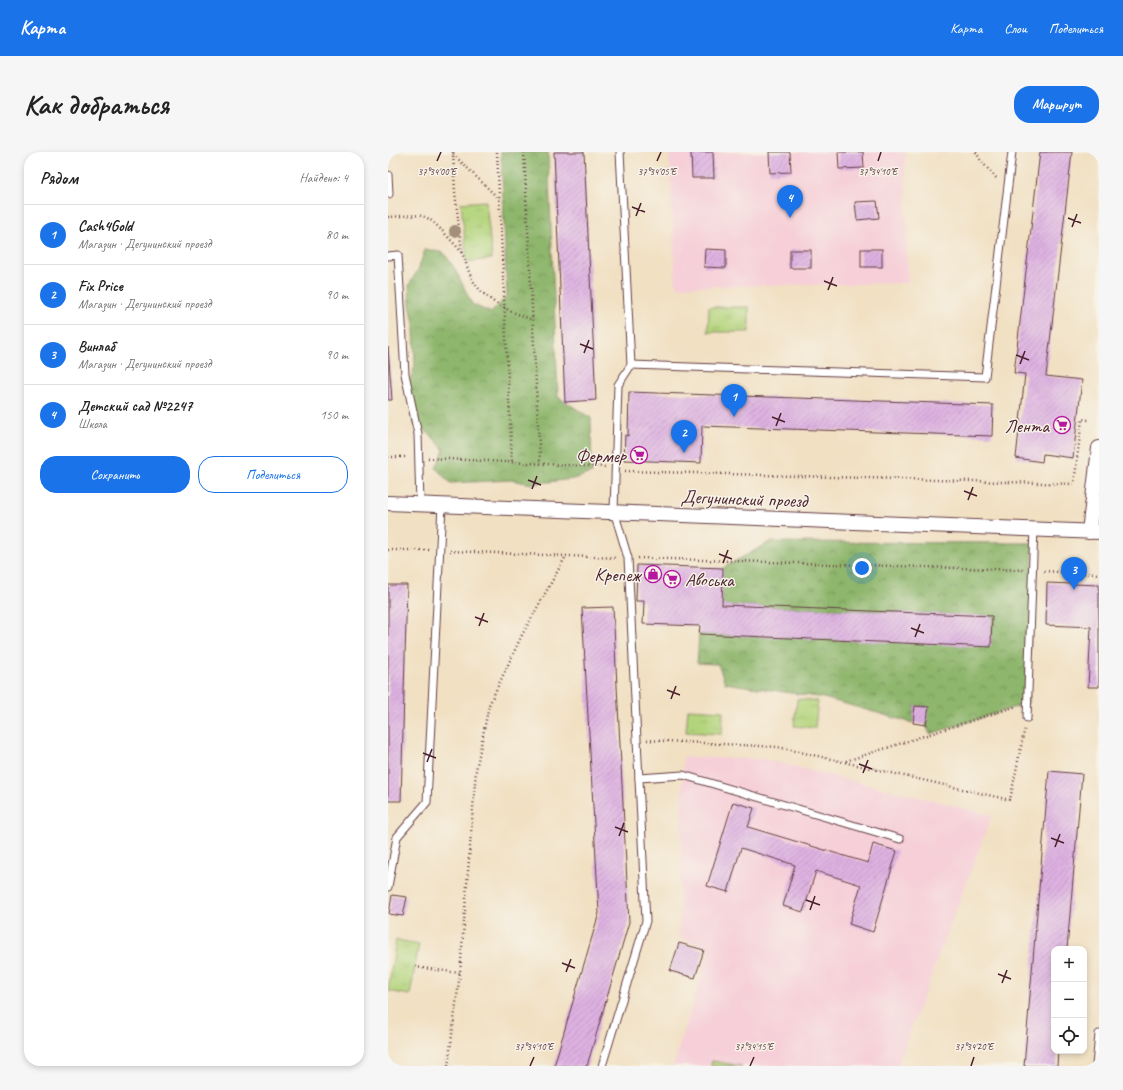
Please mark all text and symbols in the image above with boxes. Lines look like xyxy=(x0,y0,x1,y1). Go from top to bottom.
text: Карта xyxy=(20,16,65,40)
text: Карта xyxy=(950,20,982,37)
text: Слои xyxy=(1004,20,1027,37)
text: Поделиться xyxy=(1049,20,1103,37)
button: Маршрут xyxy=(1014,86,1099,123)
text: Как добраться xyxy=(24,87,169,122)
text: 37°34'00"E xyxy=(418,165,458,178)
text: 37°34'05"E xyxy=(638,165,678,178)
text: 37°34'10"E xyxy=(859,165,899,178)
text: Рядом xyxy=(40,168,78,189)
text: Найдено: 4 xyxy=(300,170,348,186)
pin: 4 xyxy=(777,185,803,218)
text: Cash4Gold xyxy=(78,217,132,236)
text: 1 xyxy=(50,227,56,243)
text: 80 m xyxy=(326,227,348,243)
text: Магазин · Дегунинский проезд xyxy=(78,236,211,252)
text: Fix Price xyxy=(78,277,123,296)
text: 2 xyxy=(50,287,56,303)
text: 90 m xyxy=(326,287,348,303)
text: Магазин · Дегунинский проезд xyxy=(78,296,211,312)
text: Винлаб xyxy=(78,337,115,356)
text: 3 xyxy=(50,347,56,363)
text: 90 m xyxy=(326,347,348,363)
text: Магазин · Дегунинский проезд xyxy=(78,356,211,372)
pin: 1 xyxy=(721,384,747,417)
text: Детский сад №2247 xyxy=(78,397,192,416)
text: 4 xyxy=(50,407,56,423)
text: 150 m xyxy=(320,407,348,423)
place label: Лента xyxy=(1005,414,1050,438)
supermarket icon: Лента xyxy=(1052,415,1072,435)
text: Школа xyxy=(78,416,107,432)
pin: 2 xyxy=(671,420,697,453)
place label: Фермер xyxy=(576,444,628,468)
supermarket icon: Фермер xyxy=(629,445,649,465)
button: Сохранить xyxy=(40,456,190,493)
button: Поделиться xyxy=(198,456,348,493)
street label: Дегунинский проезд xyxy=(680,485,810,513)
pin: 3 xyxy=(1061,557,1087,590)
your location xyxy=(852,558,872,578)
place label: Крепеж xyxy=(594,563,642,587)
shop icon: Крепеж xyxy=(643,564,663,584)
place label: Авоська xyxy=(685,568,735,592)
supermarket icon: Авоська xyxy=(662,569,682,589)
map controls xyxy=(1051,946,1087,1054)
button: + xyxy=(1051,946,1087,982)
button: − xyxy=(1051,982,1087,1018)
button: locate xyxy=(1051,1018,1087,1054)
text: 37°34'10"E xyxy=(515,1040,555,1053)
text: 37°34'15"E xyxy=(735,1040,775,1053)
text: 37°34'20"E xyxy=(955,1040,995,1053)

